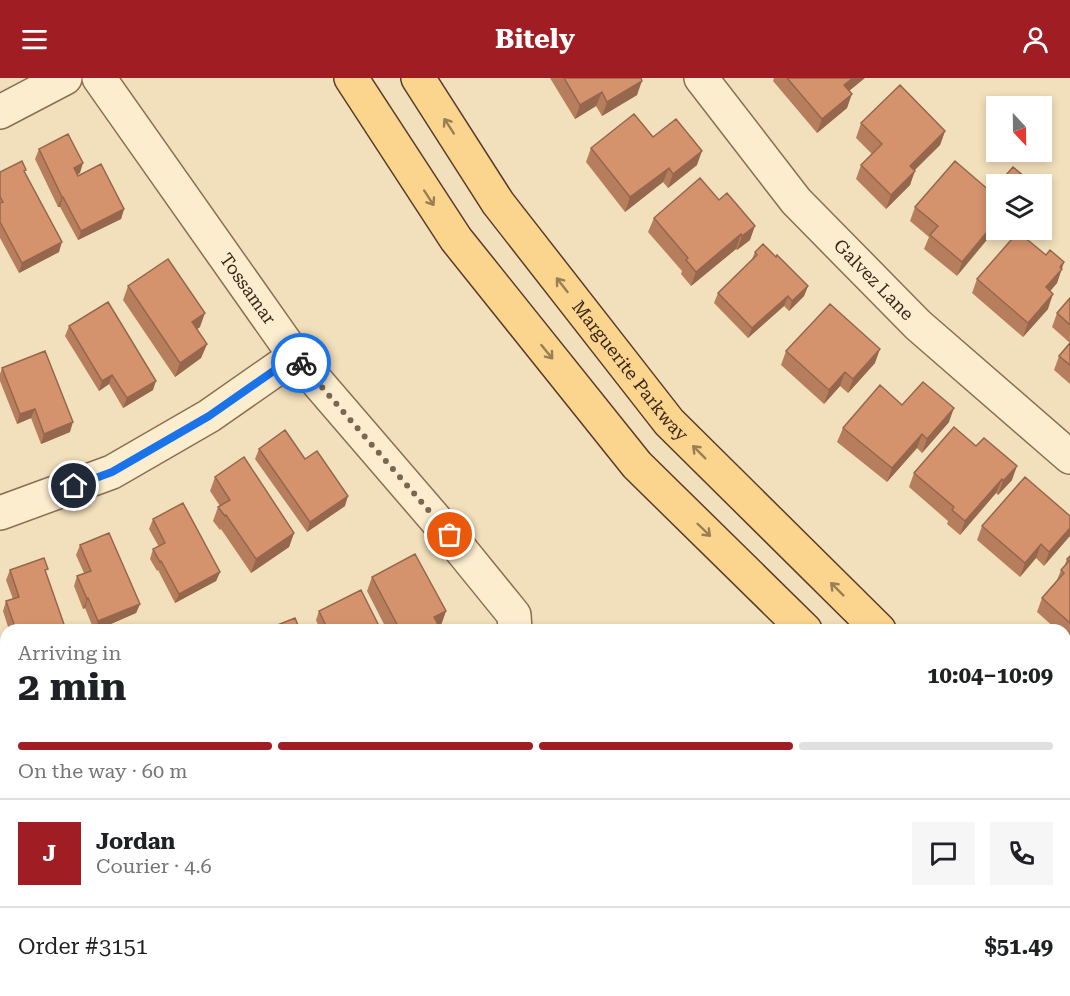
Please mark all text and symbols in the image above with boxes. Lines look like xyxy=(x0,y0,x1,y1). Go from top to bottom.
icon: menu xyxy=(18,23,51,56)
text: Bitely xyxy=(495,23,575,55)
icon: person xyxy=(1019,23,1052,56)
north arrow xyxy=(986,96,1052,162)
map controls xyxy=(986,96,1052,240)
one-way arrow xyxy=(443,118,455,135)
button: layers xyxy=(986,174,1052,240)
one-way arrow xyxy=(423,189,435,205)
street label: Galvez Lane xyxy=(830,235,918,324)
street label: Tossamar xyxy=(216,249,280,328)
one-way arrow xyxy=(556,277,569,293)
street label: Marguerite Parkway xyxy=(568,296,693,445)
courier xyxy=(271,333,331,393)
one-way arrow xyxy=(540,344,553,360)
icon: bike xyxy=(285,347,318,380)
one-way arrow xyxy=(691,444,706,459)
pin xyxy=(48,460,99,511)
icon: home xyxy=(57,469,90,502)
pin xyxy=(424,509,475,560)
icon: bag xyxy=(433,518,466,551)
one-way arrow xyxy=(696,523,711,537)
one-way arrow xyxy=(830,581,845,596)
text: Arriving in xyxy=(18,641,121,665)
text: 10:04–10:09 xyxy=(927,663,1053,688)
text: 2 min xyxy=(18,664,126,710)
text: On the way · 60 m xyxy=(18,759,188,783)
button: chat xyxy=(912,822,975,885)
button: phone xyxy=(990,822,1053,885)
text: Jordan xyxy=(96,829,175,854)
text: J xyxy=(43,841,56,866)
text: Courier · 4.6 xyxy=(96,854,212,878)
text: Order #3151 xyxy=(18,934,148,959)
text: $51.49 xyxy=(984,934,1053,959)

